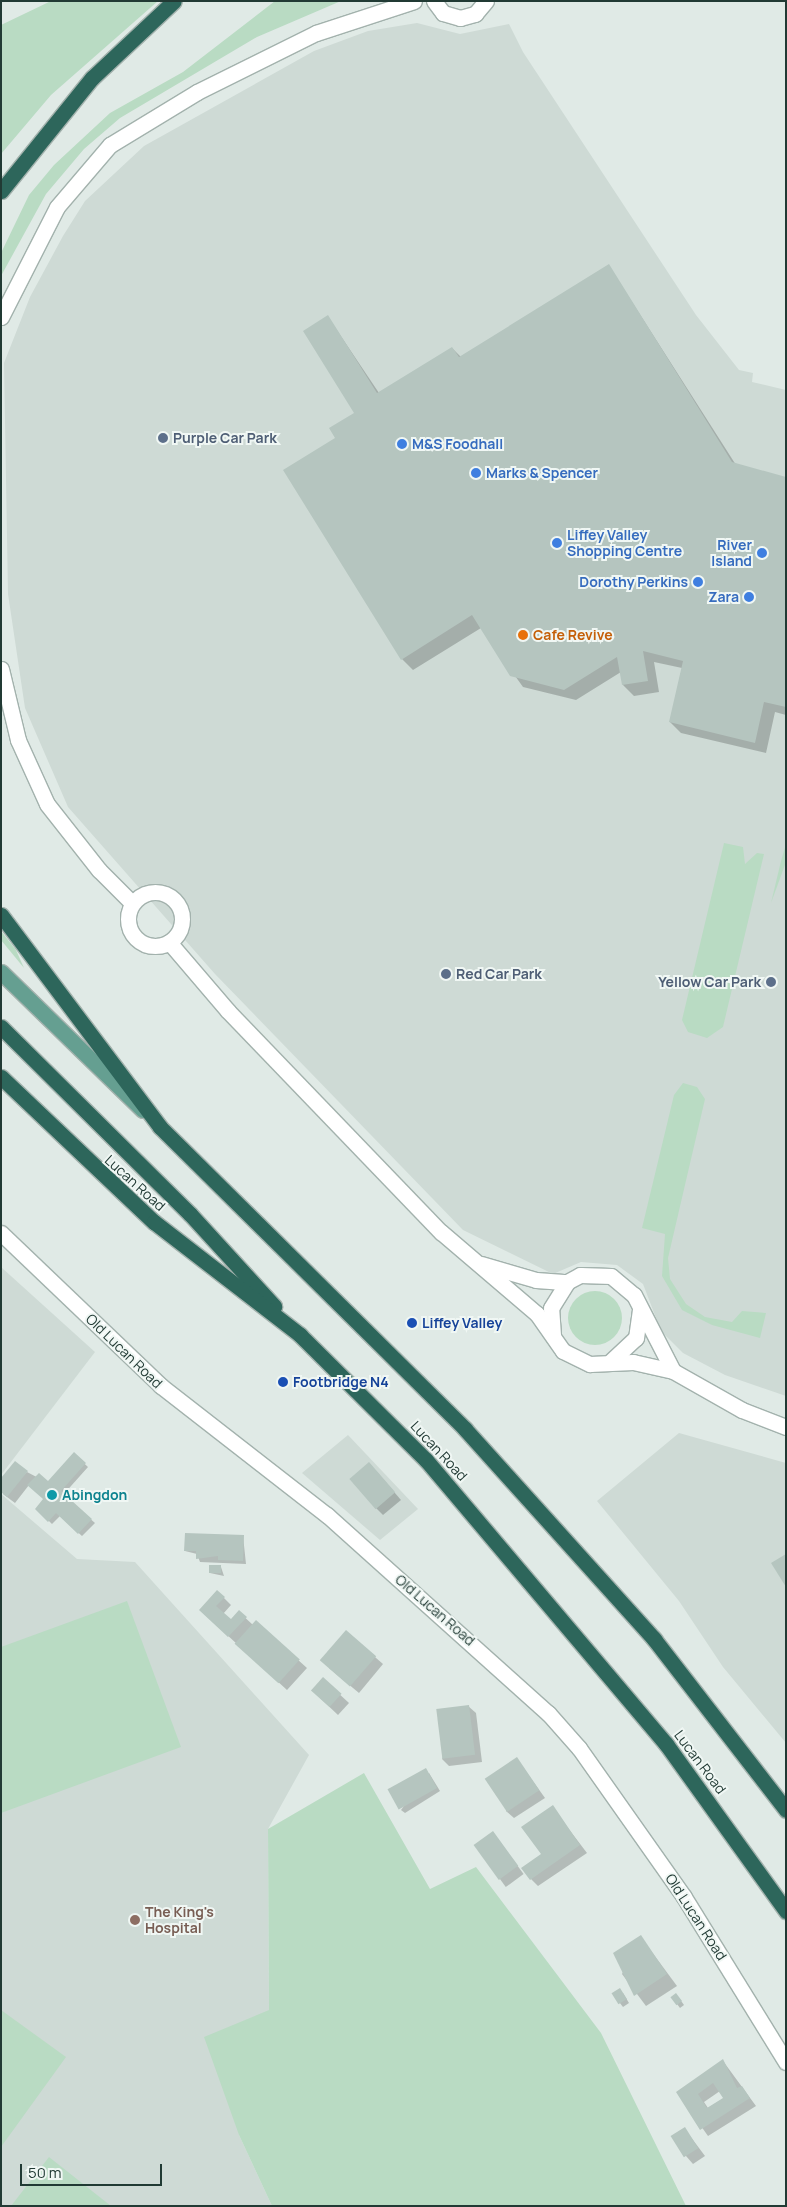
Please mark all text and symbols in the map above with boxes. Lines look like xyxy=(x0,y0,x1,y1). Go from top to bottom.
place label: Purple Car Park xyxy=(173,430,277,446)
marker: Purple Car Park xyxy=(157,432,169,444)
place label: M&S Foodhall xyxy=(412,436,503,452)
marker: M&S Foodhall xyxy=(396,438,408,450)
place label: Marks & Spencer xyxy=(486,465,598,481)
marker: Marks & Spencer xyxy=(470,467,482,479)
place label: Liffey Valley Shopping Centre xyxy=(567,527,682,560)
marker: Liffey Valley Shopping Centre xyxy=(551,537,563,549)
place label: River Island xyxy=(711,537,752,570)
marker: River Island xyxy=(756,547,768,559)
place label: Dorothy Perkins xyxy=(579,574,688,590)
marker: Dorothy Perkins xyxy=(692,576,704,588)
place label: Zara xyxy=(708,589,739,605)
marker: Zara xyxy=(743,591,755,603)
place label: Cafe Revive xyxy=(533,627,613,643)
marker: Cafe Revive xyxy=(517,629,529,641)
place label: Red Car Park xyxy=(456,966,542,982)
marker: Red Car Park xyxy=(440,968,452,980)
place label: Yellow Car Park xyxy=(658,974,761,990)
marker: Yellow Car Park xyxy=(765,976,777,988)
street label: Lucan Road xyxy=(101,1152,169,1214)
street label: Old Lucan Road xyxy=(82,1310,166,1392)
place label: Liffey Valley xyxy=(422,1315,502,1331)
marker: Liffey Valley xyxy=(406,1317,418,1329)
place label: Footbridge N4 xyxy=(293,1374,389,1390)
marker: Footbridge N4 xyxy=(277,1376,289,1388)
street label: Lucan Road xyxy=(407,1418,471,1484)
place label: Abingdon xyxy=(62,1487,127,1503)
marker: Abingdon xyxy=(46,1489,58,1501)
street label: Old Lucan Road xyxy=(392,1571,478,1649)
street label: Lucan Road xyxy=(671,1727,729,1797)
street label: Old Lucan Road xyxy=(662,1871,730,1963)
place label: The King's Hospital xyxy=(145,1904,214,1936)
marker: The King's Hospital xyxy=(129,1914,141,1926)
scale bar xyxy=(22,2154,165,2186)
text: 50 m xyxy=(28,2162,62,2183)

